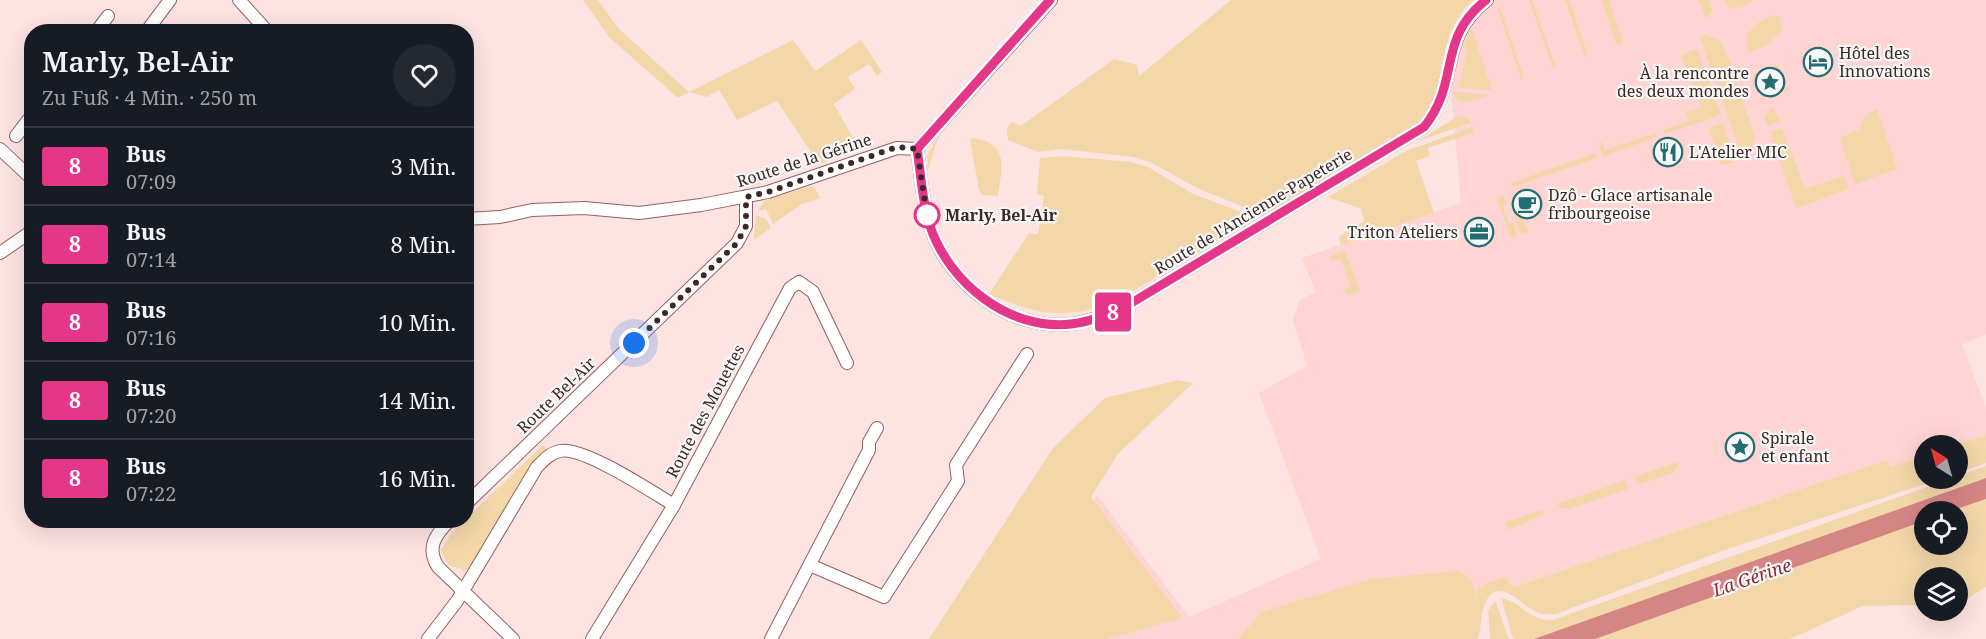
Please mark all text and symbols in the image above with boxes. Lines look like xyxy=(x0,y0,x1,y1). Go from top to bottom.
text: Marly, Bel-Air xyxy=(42,42,234,80)
place label: Hôtel des Innovations xyxy=(1839,42,1931,82)
button: heart xyxy=(393,44,456,107)
hotel icon: Hôtel des Innovations xyxy=(1802,46,1834,78)
place label: À la rencontre des deux mondes xyxy=(1617,62,1749,102)
place icon: À la rencontre des deux mondes xyxy=(1754,66,1786,98)
text: Zu Fuß · 4 Min. · 250 m xyxy=(42,84,257,111)
street label: Route de la Gérine xyxy=(734,128,874,192)
restaurant icon: L'Atelier MIC xyxy=(1652,136,1684,168)
text: Bus xyxy=(126,138,166,168)
place label: L'Atelier MIC xyxy=(1689,141,1787,163)
street label: Route de l'Ancienne-Papeterie xyxy=(1150,143,1356,279)
text: 3 Min. xyxy=(391,151,456,181)
text: 8 xyxy=(69,152,81,180)
text: 07:09 xyxy=(126,168,176,195)
place label: Dzô - Glace artisanale fribourgeoise xyxy=(1548,184,1713,224)
cafe icon: Dzô - Glace artisanale fribourgeoise xyxy=(1511,188,1543,220)
marker: Marly, Bel-Air xyxy=(914,202,940,228)
place label: Marly, Bel-Air xyxy=(945,204,1058,226)
text: Bus xyxy=(126,216,166,246)
office icon: Triton Ateliers xyxy=(1463,216,1495,248)
place label: Triton Ateliers xyxy=(1347,221,1458,243)
text: 8 Min. xyxy=(391,229,456,259)
text: 8 xyxy=(69,230,81,258)
text: 07:14 xyxy=(126,246,176,273)
line badge: 8 xyxy=(1094,292,1132,332)
text: Bus xyxy=(126,294,166,324)
text: 8 xyxy=(1107,298,1119,326)
text: 10 Min. xyxy=(378,307,456,337)
text: 8 xyxy=(69,308,81,336)
text: 07:16 xyxy=(126,324,176,351)
your location xyxy=(619,328,649,358)
street label: Route des Mouettes xyxy=(661,340,749,482)
street label: Route Bel-Air xyxy=(512,352,600,438)
text: Bus xyxy=(126,372,166,402)
text: 14 Min. xyxy=(378,385,456,415)
text: 8 xyxy=(69,386,81,414)
text: 07:20 xyxy=(126,402,176,429)
place label: Spirale et enfant xyxy=(1761,427,1829,467)
place icon: Spirale et enfant xyxy=(1724,431,1756,463)
north arrow xyxy=(1914,435,1968,489)
map controls xyxy=(1914,435,1968,621)
text: Bus xyxy=(126,450,166,480)
text: 16 Min. xyxy=(378,463,456,493)
text: 8 xyxy=(69,464,81,492)
text: 07:22 xyxy=(126,480,176,507)
button: locate xyxy=(1914,501,1968,555)
water label: La Gérine xyxy=(1708,552,1794,602)
button: layers xyxy=(1914,567,1968,621)

